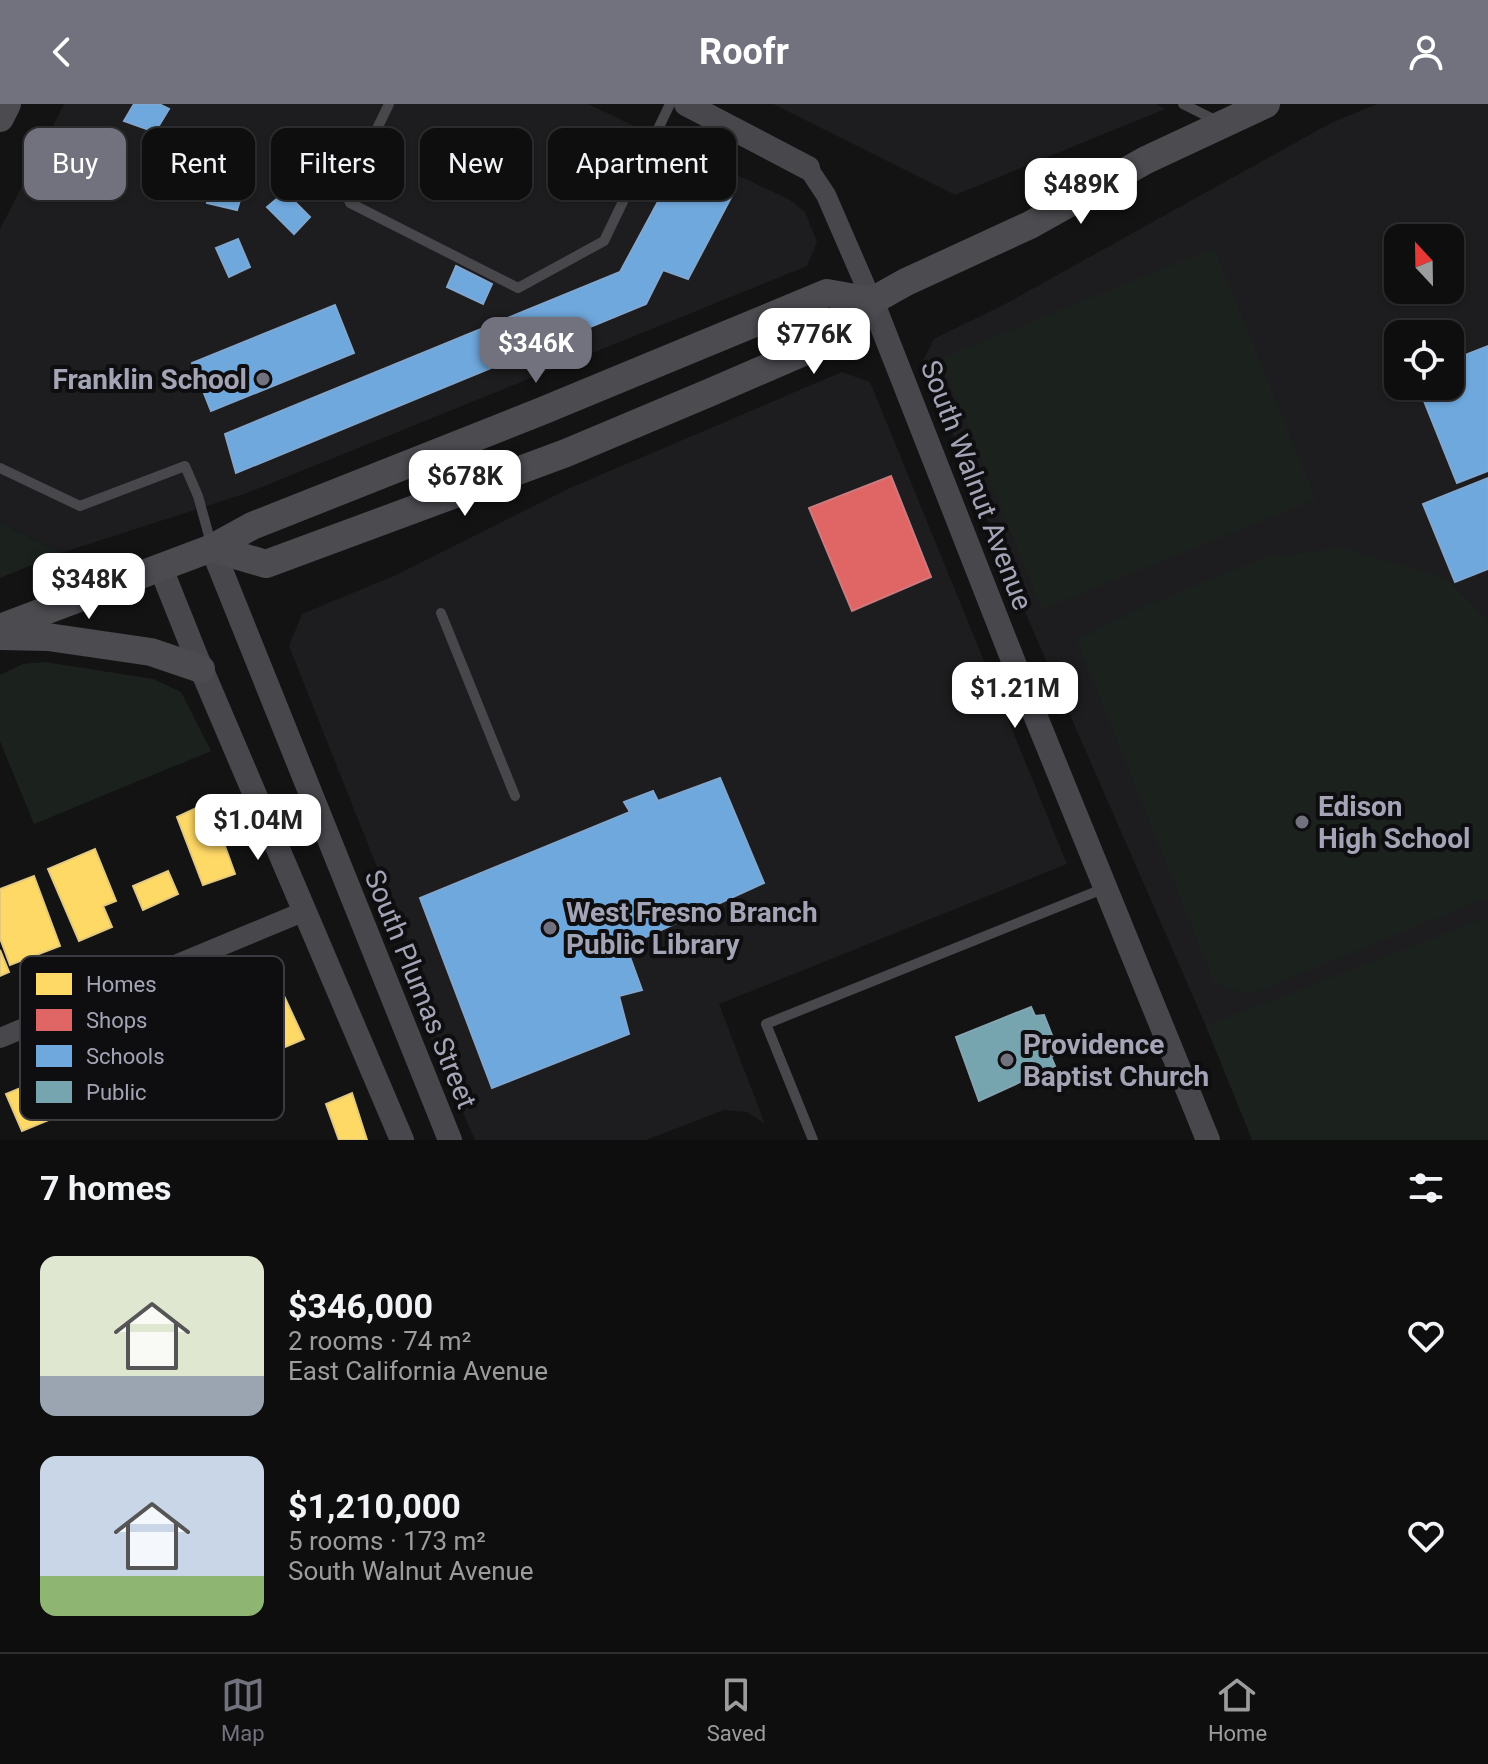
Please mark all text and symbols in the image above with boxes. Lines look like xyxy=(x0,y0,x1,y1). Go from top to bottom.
icon: back xyxy=(40,30,84,74)
icon: person xyxy=(1404,30,1448,74)
text: Roofr xyxy=(699,31,789,73)
chip: Buy xyxy=(24,128,126,200)
chip: Rent xyxy=(142,128,255,200)
chip: Filters xyxy=(271,128,404,200)
chip: New xyxy=(420,128,532,200)
chip: Apartment xyxy=(548,128,736,200)
pin: $489K xyxy=(1025,158,1137,226)
text: $489K xyxy=(1043,169,1119,199)
north arrow xyxy=(1384,224,1464,304)
map controls xyxy=(1384,224,1464,400)
pin: $776K xyxy=(758,308,870,376)
pin: $346K xyxy=(480,317,592,385)
text: $776K xyxy=(776,319,852,349)
button: locate xyxy=(1384,320,1464,400)
text: $346K xyxy=(498,328,574,358)
street label: South Walnut Avenue xyxy=(914,356,1039,615)
place label: Franklin School xyxy=(53,363,247,396)
marker: Franklin School xyxy=(254,370,272,388)
pin: $678K xyxy=(409,450,521,518)
text: $678K xyxy=(427,461,503,491)
pin: $348K xyxy=(33,553,145,621)
text: $348K xyxy=(51,564,127,594)
pin: $1.21M xyxy=(950,662,1080,730)
text: $1.21M xyxy=(970,673,1060,703)
place label: Edison High School xyxy=(1318,790,1470,855)
pin: $1.04M xyxy=(193,794,323,862)
text: $1.04M xyxy=(213,805,303,835)
marker: Edison High School xyxy=(1293,813,1311,831)
street label: South Plumas Street xyxy=(358,865,484,1113)
place label: West Fresno Branch Public Library xyxy=(566,896,818,961)
marker: West Fresno Branch Public Library xyxy=(541,919,559,937)
legend xyxy=(20,956,284,1120)
text: Homes xyxy=(86,972,157,997)
text: Shops xyxy=(86,1008,147,1033)
place label: Providence Baptist Church xyxy=(1023,1028,1209,1093)
text: Schools xyxy=(86,1044,165,1069)
marker: Providence Baptist Church xyxy=(998,1051,1016,1069)
text: Public xyxy=(86,1080,147,1105)
icon: filters xyxy=(1404,1166,1448,1210)
text: 7 homes xyxy=(40,1168,171,1208)
text: $346,000 xyxy=(288,1286,433,1326)
icon: home xyxy=(104,1288,200,1384)
icon: heart xyxy=(1404,1314,1448,1358)
text: 2 rooms · 74 m² xyxy=(288,1326,471,1356)
text: East California Avenue xyxy=(288,1356,548,1386)
text: $1,210,000 xyxy=(288,1486,461,1526)
icon: home xyxy=(104,1488,200,1584)
icon: heart xyxy=(1404,1514,1448,1558)
text: 5 rooms · 173 m² xyxy=(288,1526,486,1556)
text: South Walnut Avenue xyxy=(288,1556,534,1586)
tab: Map xyxy=(221,1673,265,1746)
tab: Saved xyxy=(707,1673,766,1746)
tab: Home xyxy=(1208,1673,1267,1746)

